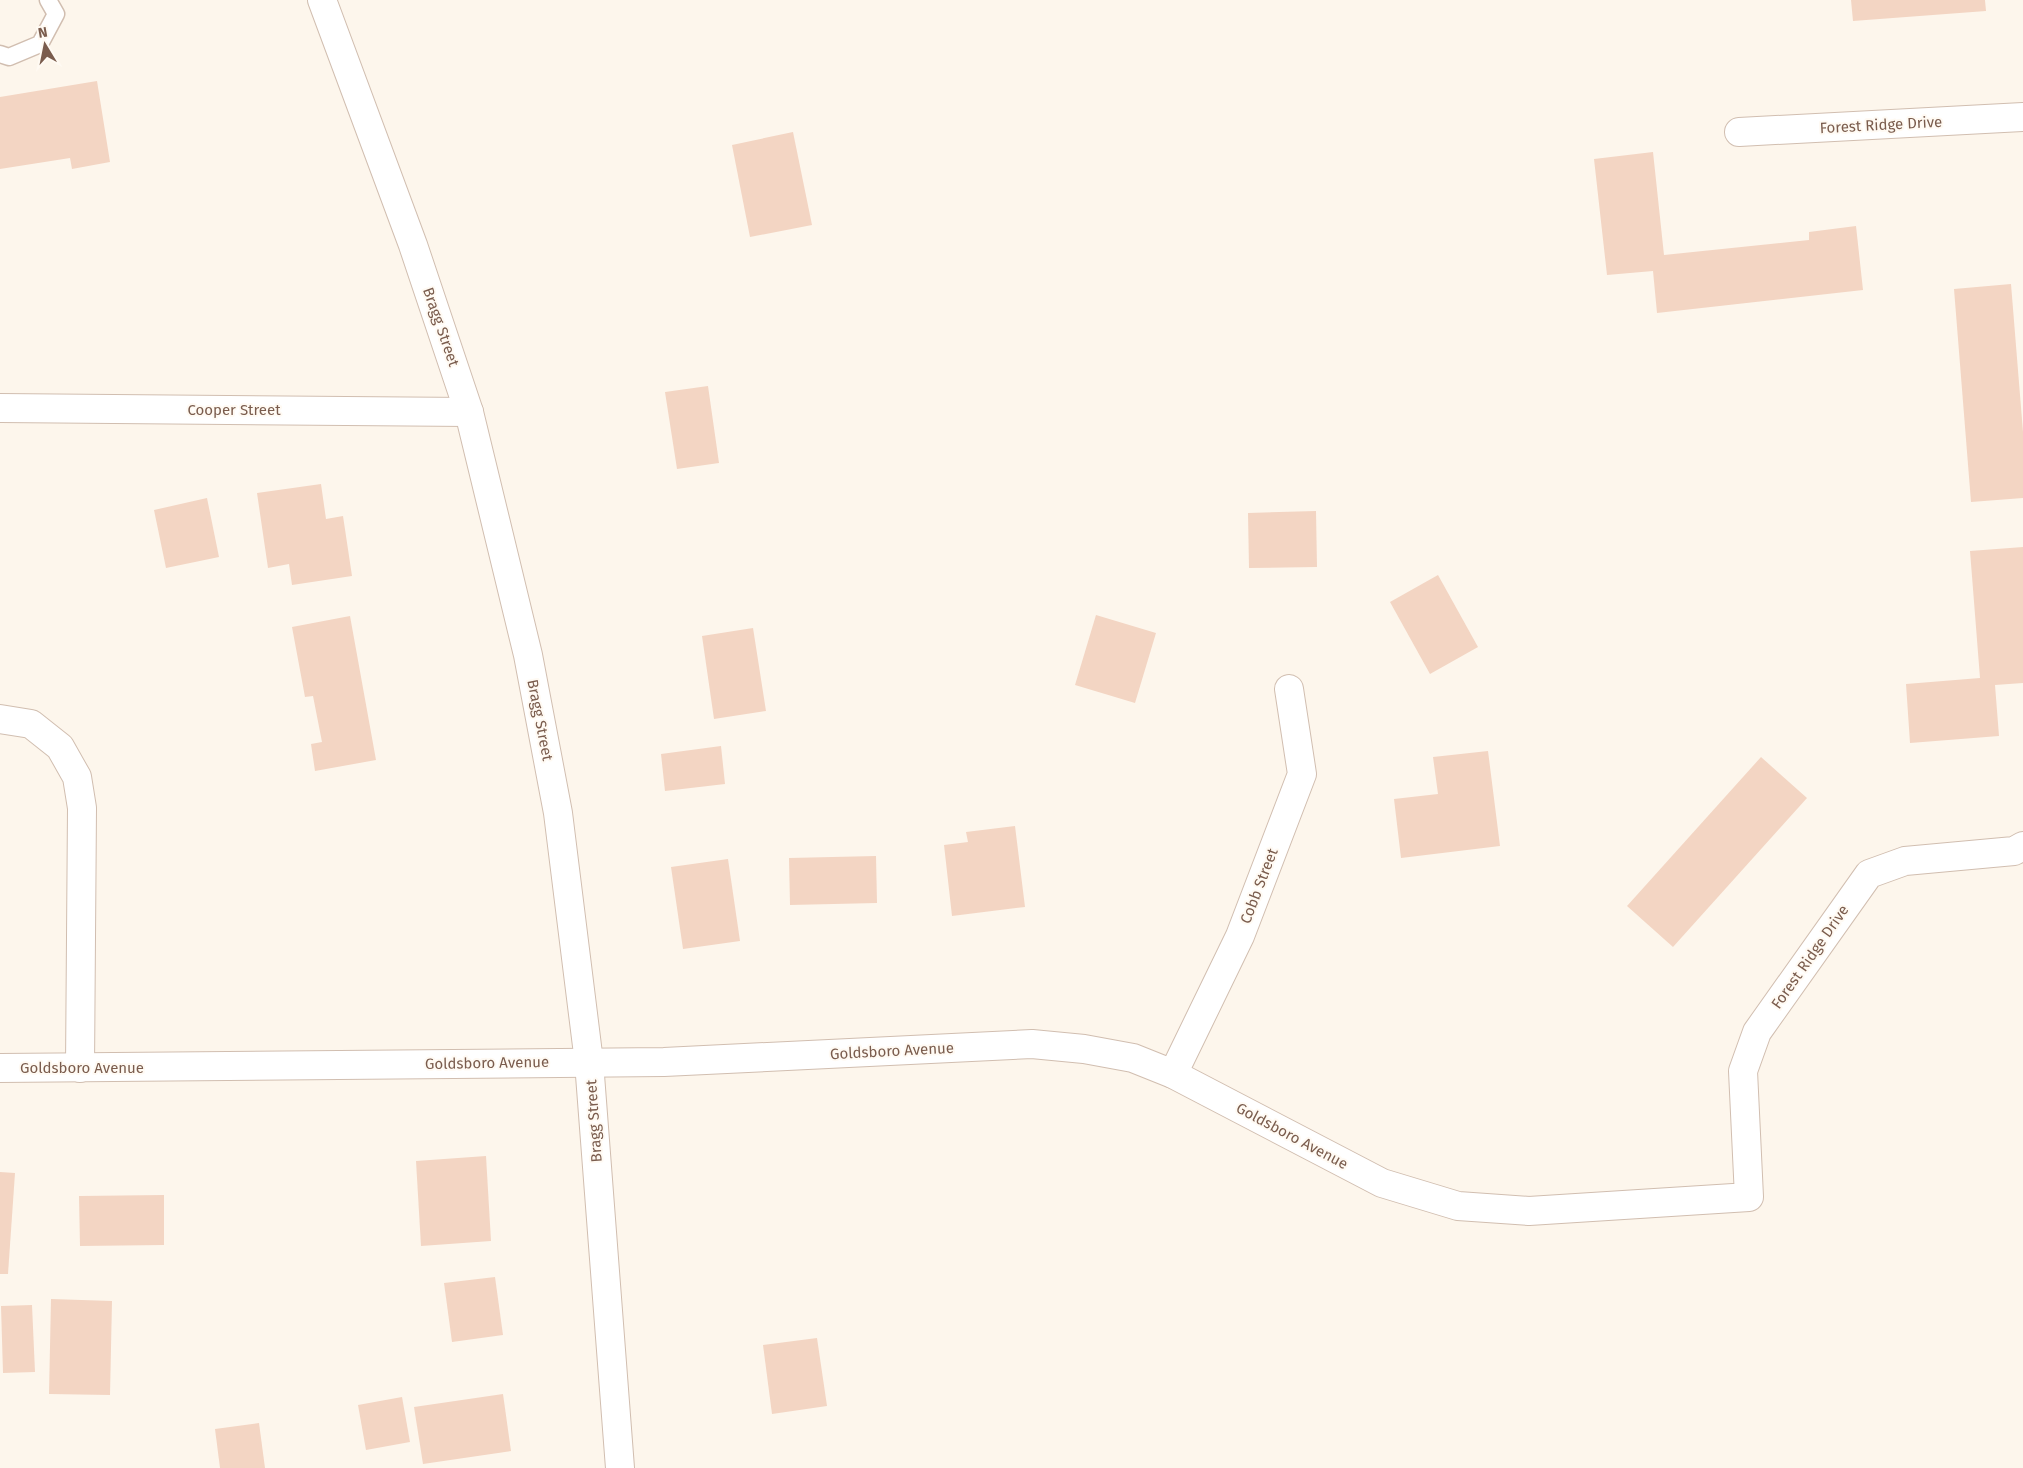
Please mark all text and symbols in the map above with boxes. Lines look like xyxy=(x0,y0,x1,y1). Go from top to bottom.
north arrow xyxy=(20,20,70,70)
text: N xyxy=(37,24,49,42)
street label: Forest Ridge Drive xyxy=(1819,113,1943,137)
street label: Bragg Street xyxy=(419,285,463,370)
street label: Cooper Street xyxy=(187,401,281,419)
street label: Bragg Street xyxy=(523,678,557,763)
street label: Cobb Street xyxy=(1236,845,1282,926)
street label: Forest Ridge Drive xyxy=(1767,902,1853,1012)
street label: Goldsboro Avenue xyxy=(830,1039,954,1063)
street label: Goldsboro Avenue xyxy=(425,1053,549,1073)
street label: Goldsboro Avenue xyxy=(20,1059,144,1077)
street label: Bragg Street xyxy=(582,1079,606,1163)
street label: Goldsboro Avenue xyxy=(1233,1099,1351,1173)

